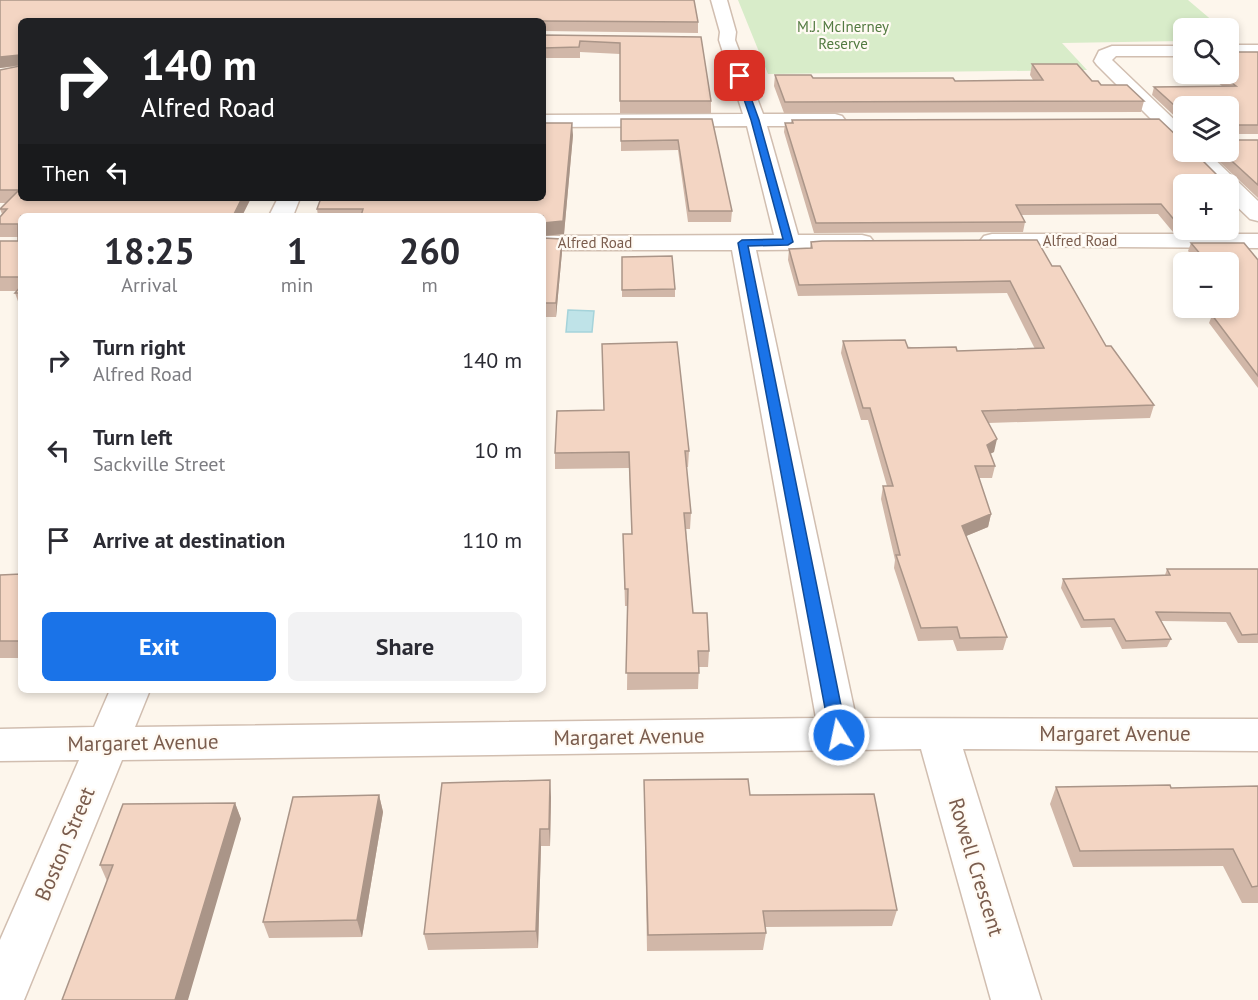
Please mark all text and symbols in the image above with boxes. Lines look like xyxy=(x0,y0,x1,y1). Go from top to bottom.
park label: M.J. McInerney Reserve xyxy=(797,17,889,53)
map controls xyxy=(1173,18,1239,318)
button: search xyxy=(1173,18,1239,84)
text: 140 m xyxy=(141,37,257,92)
icon: right xyxy=(42,42,120,120)
pin xyxy=(714,50,765,101)
icon: arrive xyxy=(723,59,756,92)
text: Alfred Road xyxy=(141,90,275,124)
button: layers xyxy=(1173,96,1239,162)
icon: left xyxy=(101,156,134,189)
text: Then xyxy=(42,159,89,187)
button: + xyxy=(1173,174,1239,240)
text: 18:25 xyxy=(104,227,195,274)
text: 1 xyxy=(287,227,307,274)
text: 260 xyxy=(399,227,460,274)
street label: Alfred Road xyxy=(1043,231,1117,250)
street label: Alfred Road xyxy=(558,233,632,252)
button: − xyxy=(1173,252,1239,318)
text: Arrival xyxy=(121,272,177,298)
text: min xyxy=(281,272,313,298)
text: m xyxy=(422,272,438,298)
text: Turn right xyxy=(93,333,185,361)
icon: right xyxy=(42,344,75,377)
text: 140 m xyxy=(462,346,522,374)
text: Alfred Road xyxy=(93,361,192,387)
text: Turn left xyxy=(93,423,173,451)
icon: left xyxy=(42,434,75,467)
text: 10 m xyxy=(474,436,522,464)
text: Sackville Street xyxy=(93,451,225,477)
icon: arrive xyxy=(42,524,75,557)
text: Arrive at destination xyxy=(93,526,285,554)
text: 110 m xyxy=(462,526,522,554)
button: Exit xyxy=(42,612,276,681)
button: Share xyxy=(288,612,522,681)
position arrow xyxy=(807,703,871,767)
street label: Margaret Avenue xyxy=(1039,720,1191,747)
street label: Margaret Avenue xyxy=(553,722,705,751)
street label: Margaret Avenue xyxy=(67,728,219,757)
street label: Boston Street xyxy=(28,783,101,905)
street label: Rowell Crescent xyxy=(943,795,1010,939)

